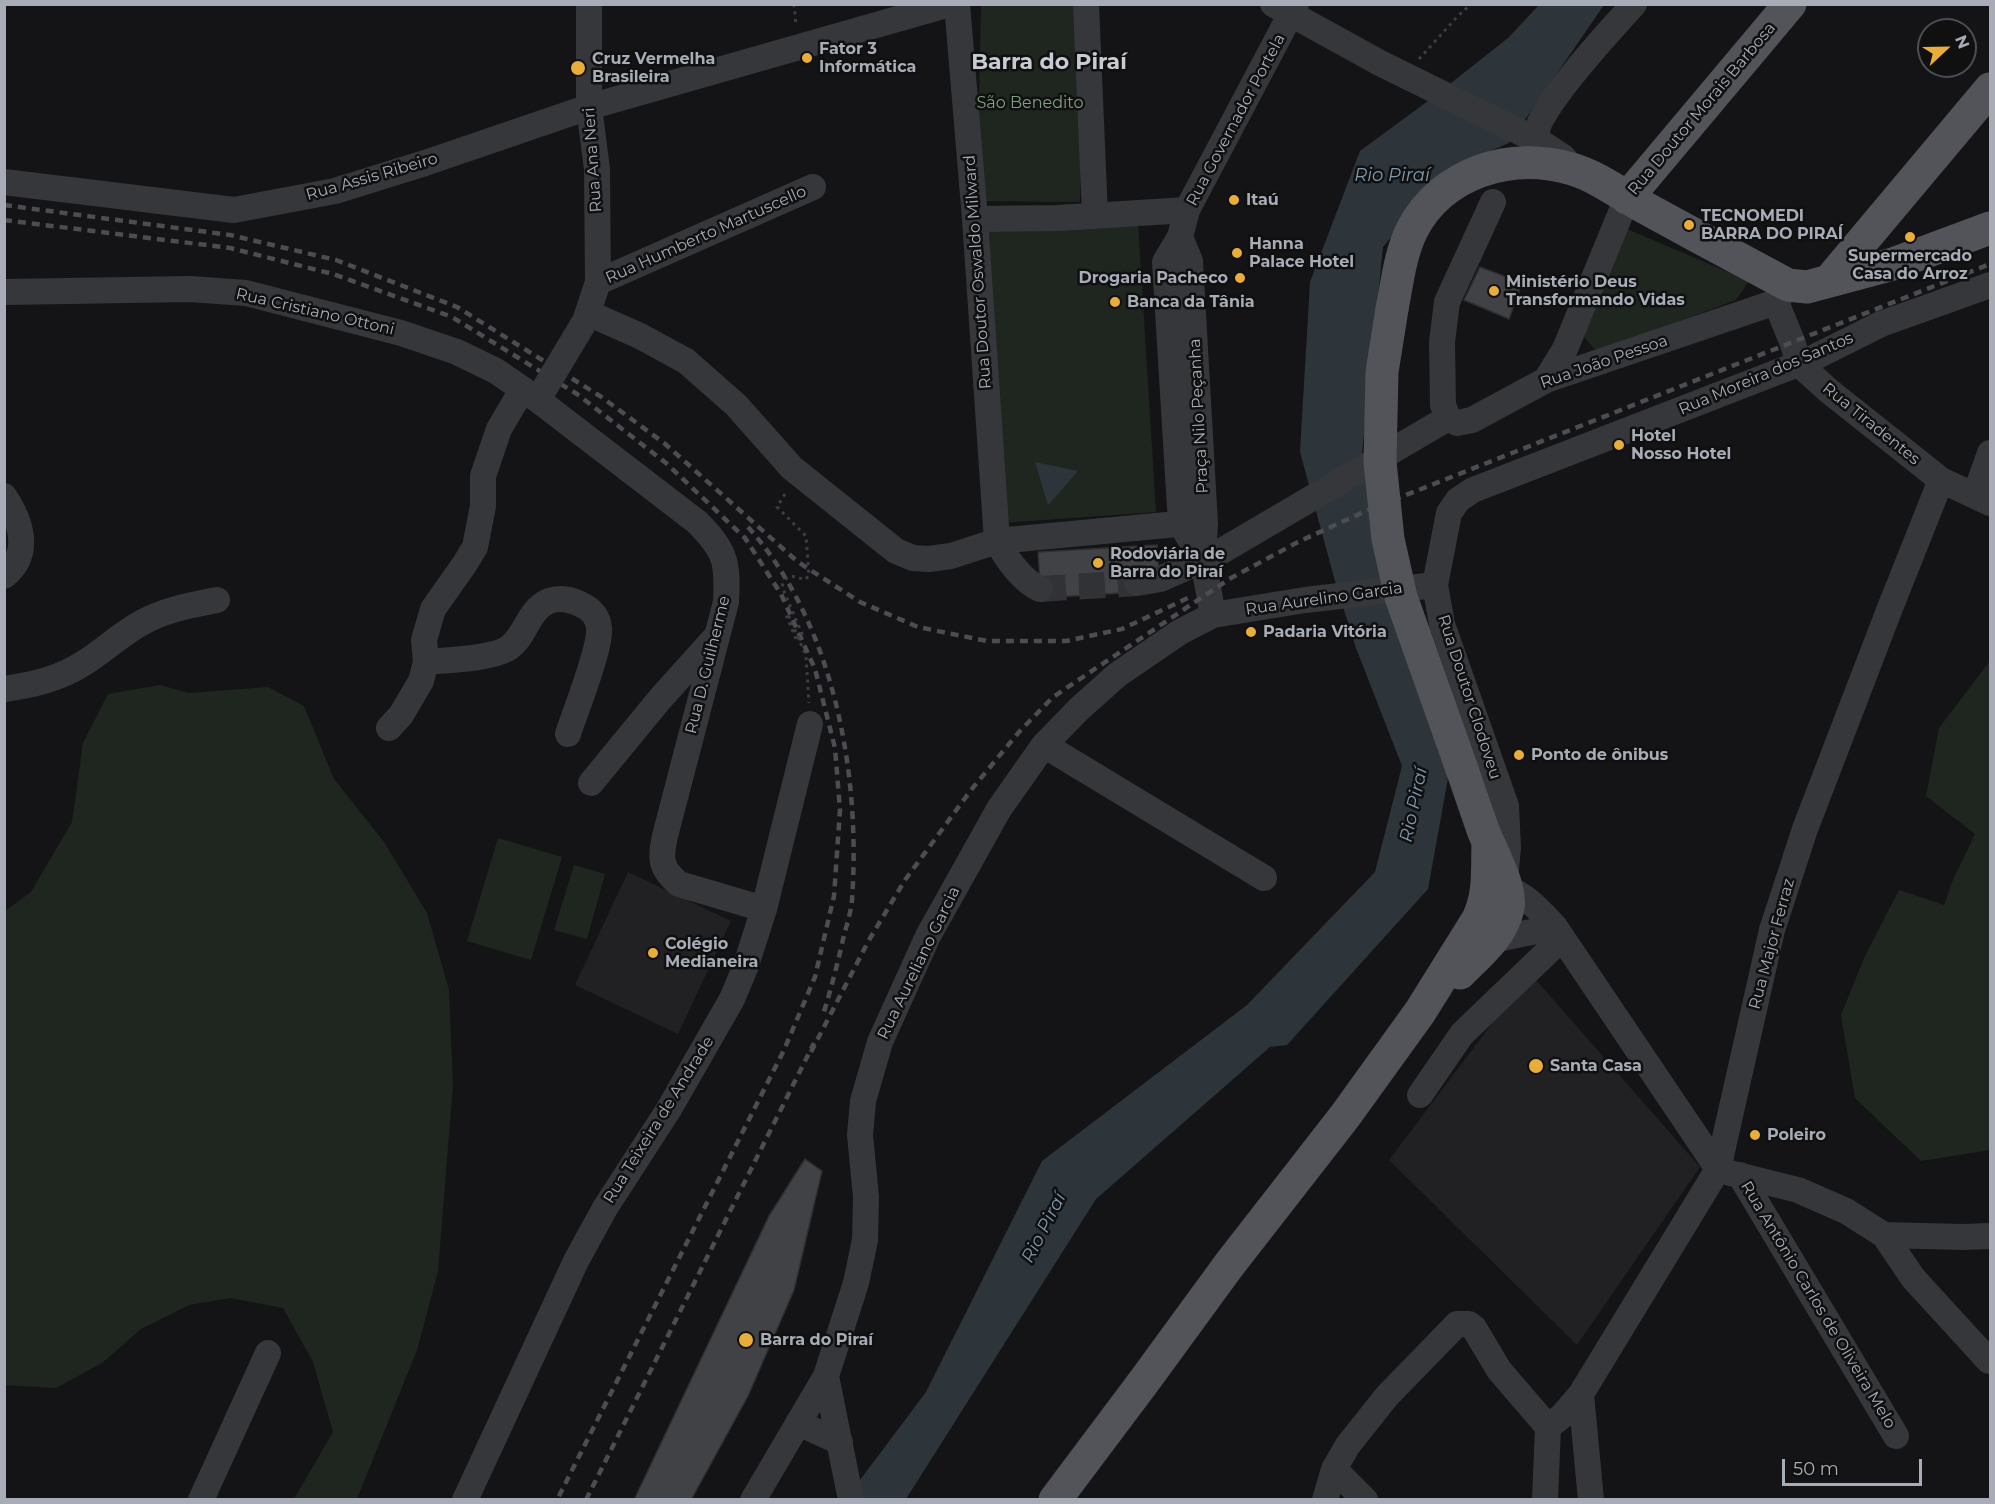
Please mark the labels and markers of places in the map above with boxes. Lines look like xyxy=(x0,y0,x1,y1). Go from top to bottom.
place label: Fator 3 Informática xyxy=(819,39,916,77)
place label: Cruz Vermelha Brasileira xyxy=(592,49,715,87)
marker: Fator 3 Informática xyxy=(800,51,814,65)
marker: Cruz Vermelha Brasileira xyxy=(569,59,587,77)
place label: Itaú xyxy=(1246,190,1279,210)
marker: Itaú xyxy=(1227,193,1241,207)
place label: TECNOMEDI BARRA DO PIRAÍ xyxy=(1701,206,1843,244)
marker: TECNOMEDI BARRA DO PIRAÍ xyxy=(1682,218,1696,232)
marker: Supermercado Casa do Arroz xyxy=(1903,230,1917,244)
place label: Hanna Palace Hotel xyxy=(1249,234,1354,272)
marker: Hanna Palace Hotel xyxy=(1230,246,1244,260)
place label: Supermercado Casa do Arroz xyxy=(1848,246,1972,284)
place label: Drogaria Pacheco xyxy=(1079,268,1228,288)
marker: Drogaria Pacheco xyxy=(1233,271,1247,285)
place label: Ministério Deus Transformando Vidas xyxy=(1506,272,1685,310)
marker: Ministério Deus Transformando Vidas xyxy=(1487,284,1501,298)
place label: Banca da Tânia xyxy=(1127,292,1255,312)
marker: Banca da Tânia xyxy=(1108,295,1122,309)
place label: Hotel Nosso Hotel xyxy=(1631,426,1731,464)
marker: Hotel Nosso Hotel xyxy=(1612,438,1626,452)
place label: Rodoviária de Barra do Piraí xyxy=(1110,544,1225,582)
marker: Rodoviária de Barra do Piraí xyxy=(1091,556,1105,570)
place label: Padaria Vitória xyxy=(1263,622,1387,642)
marker: Padaria Vitória xyxy=(1244,625,1258,639)
place label: Ponto de ônibus xyxy=(1531,745,1668,765)
marker: Ponto de ônibus xyxy=(1512,748,1526,762)
place label: Colégio Medianeira xyxy=(665,934,758,972)
marker: Colégio Medianeira xyxy=(646,946,660,960)
place label: Santa Casa xyxy=(1550,1056,1642,1076)
marker: Santa Casa xyxy=(1527,1057,1545,1075)
place label: Poleiro xyxy=(1767,1125,1826,1145)
marker: Poleiro xyxy=(1748,1128,1762,1142)
place label: Barra do Piraí xyxy=(760,1330,873,1350)
marker: Barra do Piraí xyxy=(737,1331,755,1349)

